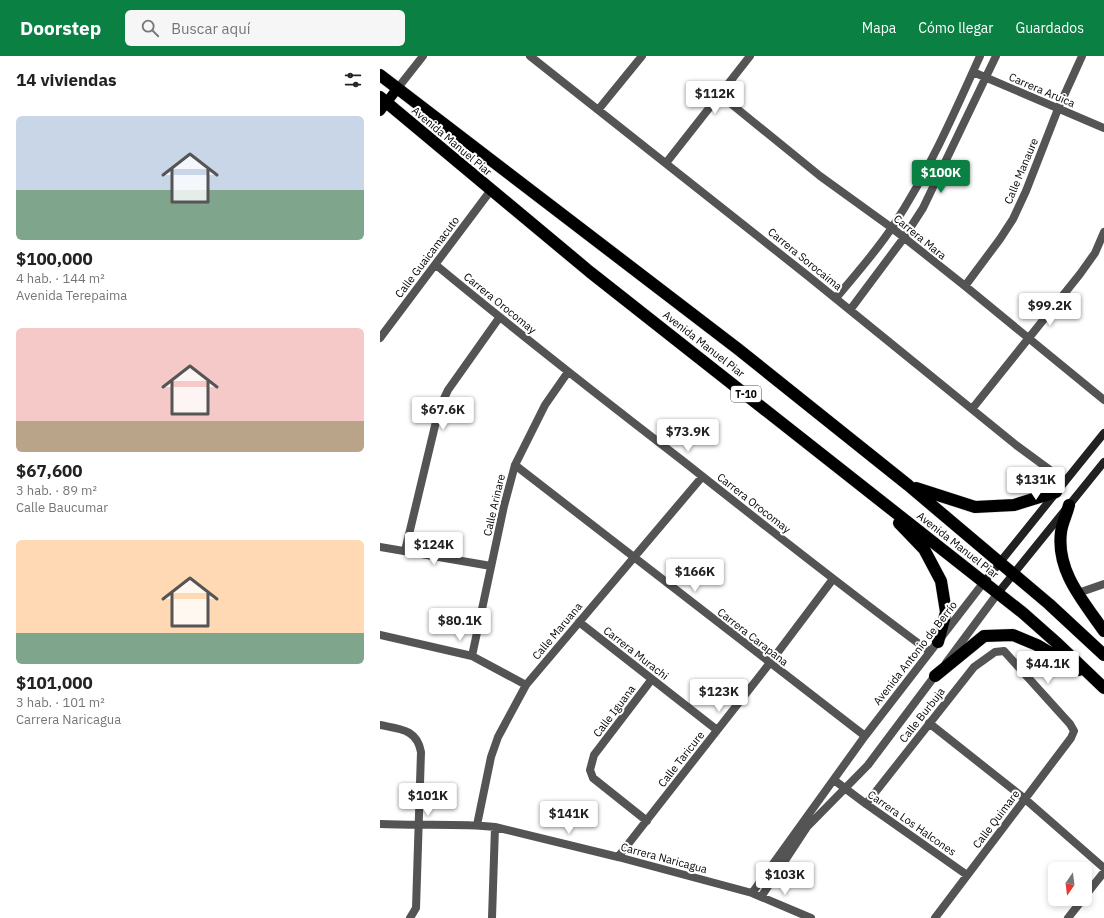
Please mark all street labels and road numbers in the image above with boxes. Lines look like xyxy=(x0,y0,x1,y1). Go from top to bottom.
street label: Carrera Aruica xyxy=(1007,70,1077,110)
street label: Avenida Manuel Piar xyxy=(409,103,495,179)
street label: Calle Manaure xyxy=(1001,136,1041,206)
street label: Carrera Mara xyxy=(891,211,949,263)
street label: Calle Guaicamacuto xyxy=(392,213,462,301)
street label: Carrera Sorocaima xyxy=(765,225,845,293)
street label: Carrera Orocomay xyxy=(461,269,540,337)
street label: Avenida Manuel Piar xyxy=(660,308,748,380)
road number: T-10 xyxy=(731,386,761,402)
street label: Carrera Orocomay xyxy=(714,470,794,536)
street label: Calle Arinare xyxy=(480,473,508,537)
street label: Avenida Manuel Piar xyxy=(914,509,1002,581)
street label: Avenida Antonio de Berrío xyxy=(870,598,960,708)
street label: Calle Maruana xyxy=(529,599,585,662)
street label: Carrera Carapana xyxy=(715,605,791,669)
street label: Carrera Murachi xyxy=(601,623,671,683)
street label: Calle Iguana xyxy=(590,682,638,740)
street label: Calle Burbuja xyxy=(896,685,948,745)
street label: Calle Taricure xyxy=(655,728,707,790)
street label: Carrera Los Halcones xyxy=(865,787,959,859)
street label: Calle Quimare xyxy=(969,787,1023,851)
street label: Carrera Naricagua xyxy=(619,840,709,876)

